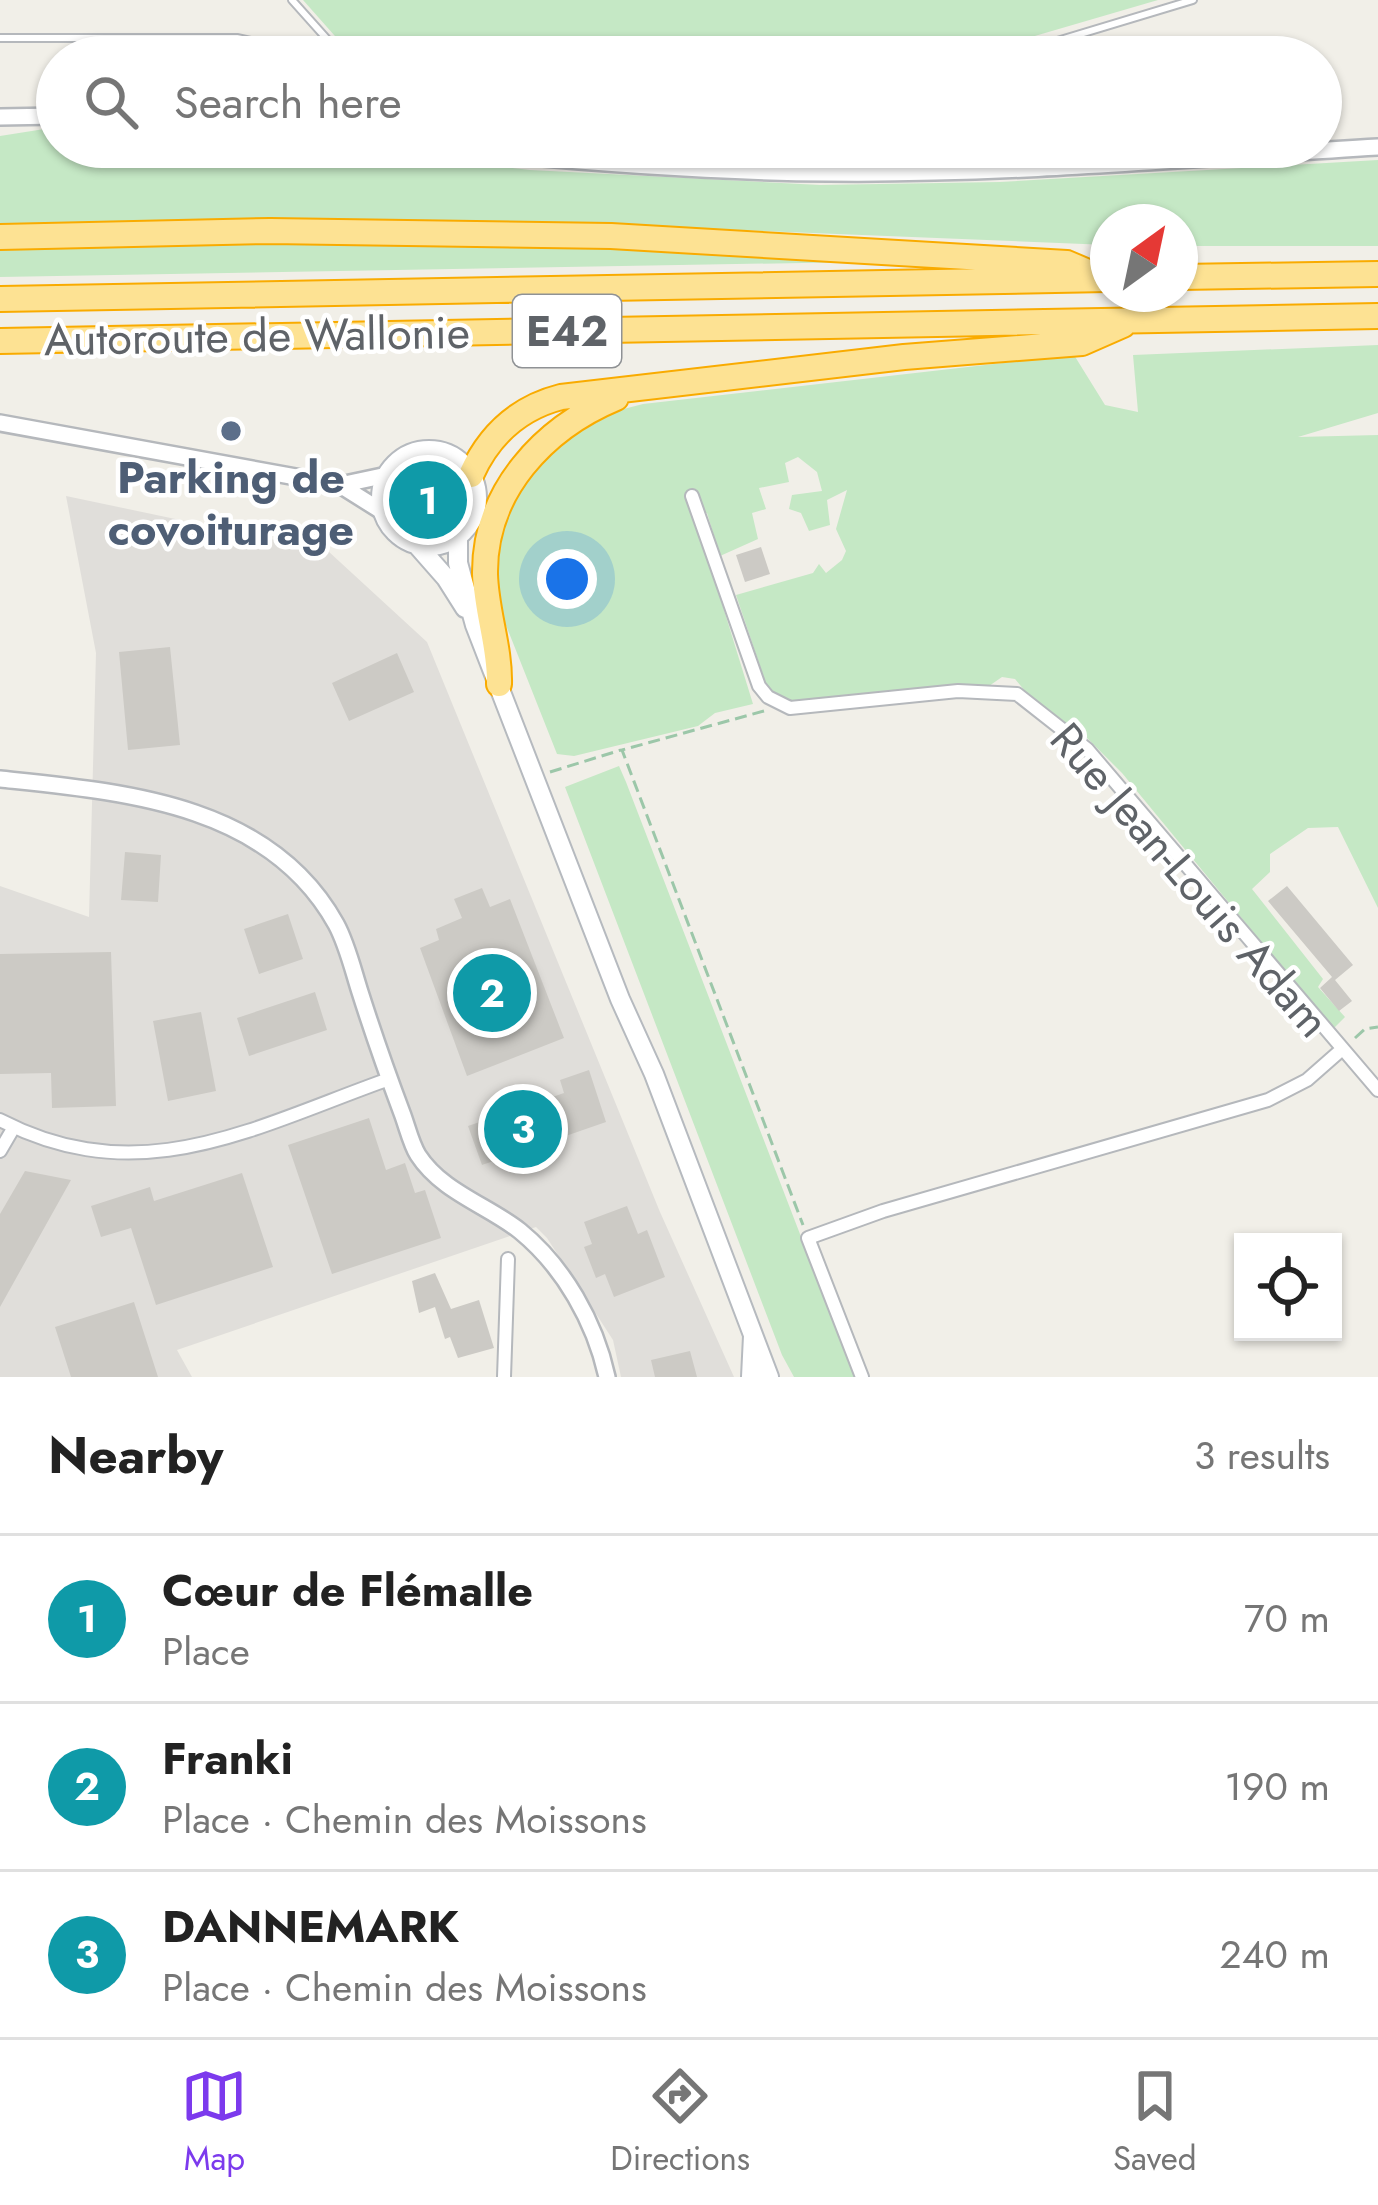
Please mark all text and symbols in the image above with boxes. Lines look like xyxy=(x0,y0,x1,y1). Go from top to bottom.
search box xyxy=(36,36,1342,168)
icon: search xyxy=(78,69,144,135)
text: Search here xyxy=(174,70,402,135)
north arrow xyxy=(1090,204,1198,312)
road number: E42 xyxy=(513,295,621,367)
street label: Autoroute de Wallonie xyxy=(43,300,471,372)
marker: Parking de covoiturage xyxy=(218,418,244,444)
place label: Parking de covoiturage xyxy=(108,445,354,562)
pin: 1 xyxy=(389,455,467,545)
your location xyxy=(537,549,597,609)
street label: Rue Jean-Louis Adam xyxy=(1035,708,1345,1052)
pin: 2 xyxy=(453,948,531,1038)
pin: 3 xyxy=(484,1084,562,1174)
map controls xyxy=(1234,1233,1342,1341)
button: locate xyxy=(1234,1233,1342,1341)
text: Nearby xyxy=(48,1418,223,1492)
text: 3 results xyxy=(1194,1427,1330,1484)
text: Cœur de Flémalle xyxy=(162,1558,533,1623)
text: 1 xyxy=(77,1590,97,1647)
text: 70 m xyxy=(1244,1590,1330,1647)
text: Place xyxy=(162,1623,250,1680)
text: Franki xyxy=(162,1726,293,1791)
text: 2 xyxy=(74,1758,100,1815)
text: 190 m xyxy=(1224,1758,1330,1815)
text: Place · Chemin des Moissons xyxy=(162,1791,647,1848)
text: DANNEMARK xyxy=(162,1894,459,1959)
text: 3 xyxy=(75,1926,99,1983)
text: 240 m xyxy=(1220,1926,1330,1983)
text: Place · Chemin des Moissons xyxy=(162,1959,647,2016)
tab: Map xyxy=(181,2063,247,2182)
tab: Directions xyxy=(610,2063,750,2182)
tab: Saved xyxy=(1113,2063,1197,2182)

